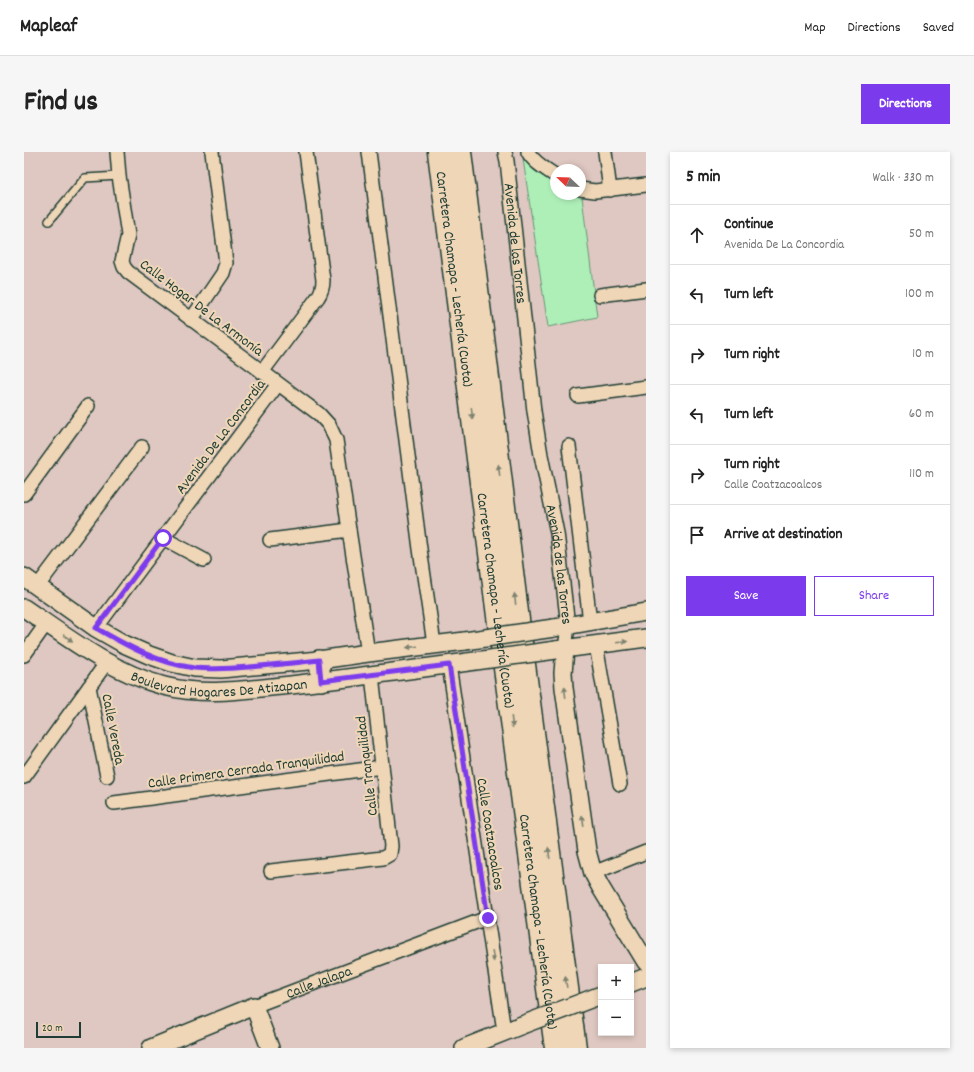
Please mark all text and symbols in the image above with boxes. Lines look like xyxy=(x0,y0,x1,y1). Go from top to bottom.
text: Mapleaf xyxy=(20,14,77,41)
text: Map xyxy=(804,18,826,38)
text: Directions xyxy=(848,18,901,38)
text: Saved xyxy=(923,18,954,38)
text: Find us xyxy=(24,84,98,124)
button: Directions xyxy=(861,84,950,124)
north arrow xyxy=(550,164,586,200)
text: 5 min xyxy=(686,166,720,190)
text: Walk · 330 m xyxy=(873,169,934,188)
street label: Carretera Chamapa - Lechería (Cuota) xyxy=(429,170,478,388)
street label: Avenida de las Torres xyxy=(496,182,531,305)
text: Continue xyxy=(724,214,773,236)
icon: ahead xyxy=(686,224,708,246)
text: 50 m xyxy=(909,225,934,244)
text: Avenida De La Concordia xyxy=(724,236,844,255)
street label: Calle Hogar De La Armonía xyxy=(134,255,268,363)
icon: left xyxy=(686,284,708,306)
text: Turn left xyxy=(724,284,773,306)
text: 100 m xyxy=(905,285,934,304)
icon: right xyxy=(686,344,708,366)
text: Turn right xyxy=(724,344,780,366)
text: 10 m xyxy=(912,345,934,364)
street label: Avenida De La Concordia xyxy=(171,374,273,499)
icon: left xyxy=(686,404,708,426)
text: Turn left xyxy=(724,404,773,426)
text: 60 m xyxy=(909,405,934,424)
one-way arrow xyxy=(469,407,476,419)
text: Turn right xyxy=(724,454,780,476)
one-way arrow xyxy=(496,464,502,476)
icon: right xyxy=(686,464,708,486)
text: 110 m xyxy=(909,465,934,484)
text: Calle Coatzacoalcos xyxy=(724,476,822,495)
street label: Carretera Chamapa - Lechería (Cuota) xyxy=(469,492,519,710)
street label: Avenida de las Torres xyxy=(538,502,577,626)
icon: arrive xyxy=(686,524,708,546)
text: Arrive at destination xyxy=(724,524,842,546)
route start xyxy=(154,529,172,547)
button: Save xyxy=(686,576,806,616)
button: Share xyxy=(814,576,934,616)
one-way arrow xyxy=(512,593,518,605)
one-way arrow xyxy=(62,634,73,642)
one-way arrow xyxy=(616,639,628,645)
one-way arrow xyxy=(406,644,418,650)
street label: Boulevard Hogares De Atizapan xyxy=(127,666,309,705)
one-way arrow xyxy=(562,686,568,698)
street label: Calle Vereda xyxy=(94,692,130,768)
street label: Calle Tranquilidad xyxy=(351,715,385,817)
one-way arrow xyxy=(509,716,515,728)
street label: Calle Primera Cerrada Tranquilidad xyxy=(147,746,346,796)
street label: Calle Coatzacoalcos xyxy=(469,777,509,892)
street label: Carretera Chamapa - Lechería (Cuota) xyxy=(512,813,562,1031)
one-way arrow xyxy=(580,815,586,827)
one-way arrow xyxy=(546,847,552,859)
route end xyxy=(479,909,497,927)
one-way arrow xyxy=(490,950,496,962)
street label: Calle Jalapa xyxy=(283,961,356,1006)
map controls xyxy=(598,964,634,1036)
button: + xyxy=(598,964,634,1000)
one-way arrow xyxy=(563,976,569,988)
button: − xyxy=(598,1000,634,1036)
scale bar xyxy=(36,1020,81,1039)
text: 20 m xyxy=(42,1021,63,1037)

